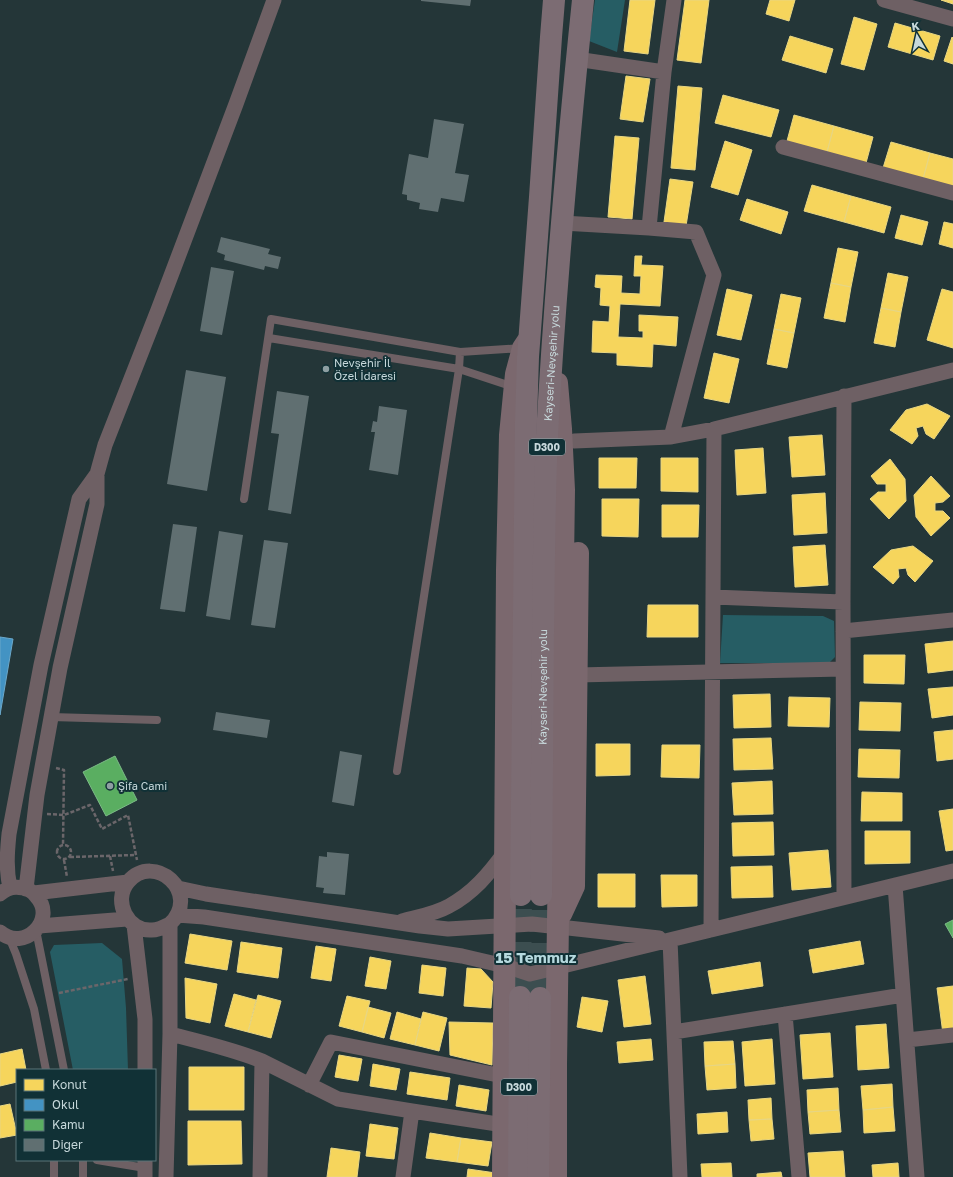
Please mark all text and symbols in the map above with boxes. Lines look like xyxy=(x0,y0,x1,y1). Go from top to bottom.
north arrow xyxy=(897,16,937,56)
text: K xyxy=(910,19,920,33)
street label: Kayseri-Nevşehir yolu xyxy=(541,305,561,421)
place label: Nevşehir İl Özel İdaresi xyxy=(334,356,396,382)
marker: Nevşehir İl Özel İdaresi xyxy=(321,364,331,374)
road number: D300 xyxy=(529,439,565,455)
street label: Kayseri-Nevşehir yolu xyxy=(536,629,549,745)
place label: Şifa Cami xyxy=(118,779,167,792)
marker: Şifa Cami xyxy=(105,781,115,791)
district label: 15 Temmuz xyxy=(496,948,577,966)
legend xyxy=(16,1069,156,1161)
text: Konut xyxy=(52,1077,87,1092)
road number: D300 xyxy=(501,1079,537,1095)
text: Okul xyxy=(52,1097,79,1112)
text: Kamu xyxy=(52,1117,85,1132)
text: Diğer xyxy=(52,1137,83,1152)

